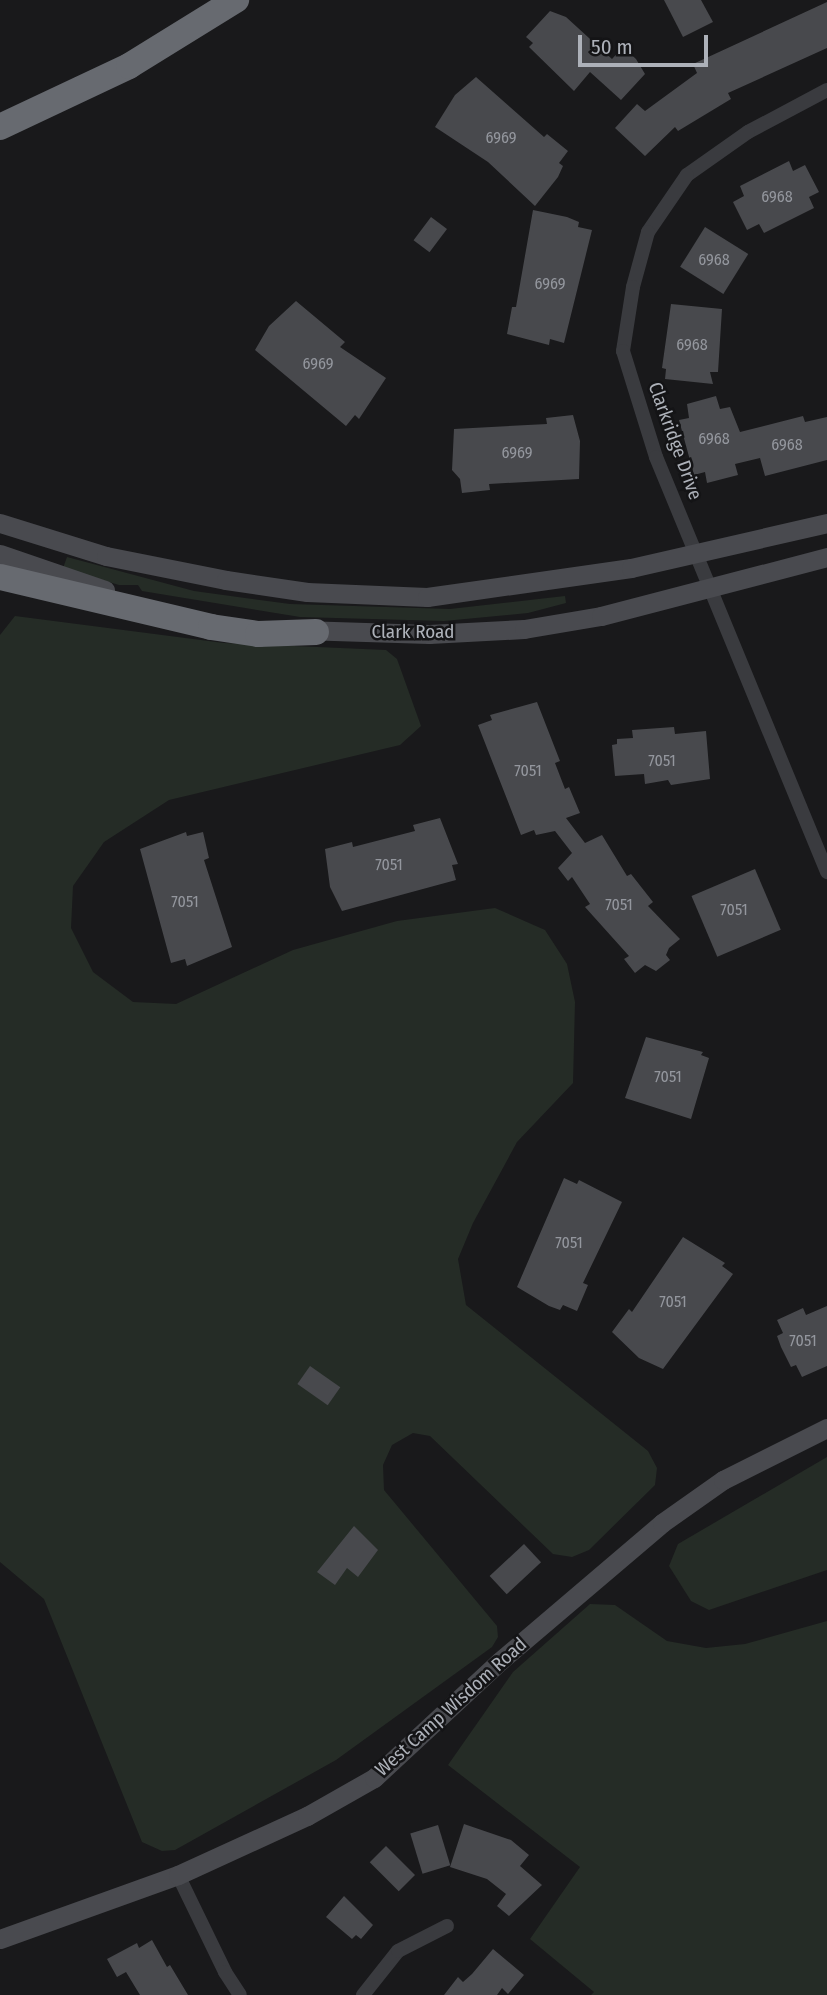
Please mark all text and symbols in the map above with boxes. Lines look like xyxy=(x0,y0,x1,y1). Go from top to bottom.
scale bar xyxy=(582,21,712,65)
text: 50 m xyxy=(591,34,633,60)
house number: 6969 xyxy=(485,128,517,148)
house number: 6968 xyxy=(761,187,793,207)
house number: 6968 xyxy=(698,250,730,270)
house number: 6969 xyxy=(534,274,566,294)
house number: 6968 xyxy=(676,335,708,355)
house number: 6969 xyxy=(302,354,334,374)
street label: Clarkridge Drive xyxy=(643,379,707,503)
house number: 6968 xyxy=(698,429,730,449)
house number: 6968 xyxy=(771,435,803,455)
house number: 6969 xyxy=(501,443,533,463)
street label: Clark Road xyxy=(371,621,455,643)
house number: 7051 xyxy=(648,751,676,771)
house number: 7051 xyxy=(514,761,542,781)
house number: 7051 xyxy=(375,855,403,875)
house number: 7051 xyxy=(171,892,199,912)
house number: 7051 xyxy=(605,895,633,915)
house number: 7051 xyxy=(720,900,748,920)
house number: 7051 xyxy=(654,1067,682,1087)
house number: 7051 xyxy=(555,1233,583,1253)
house number: 7051 xyxy=(659,1292,687,1312)
house number: 7051 xyxy=(789,1331,817,1351)
street label: West Camp Wisdom Road xyxy=(371,1633,531,1781)

